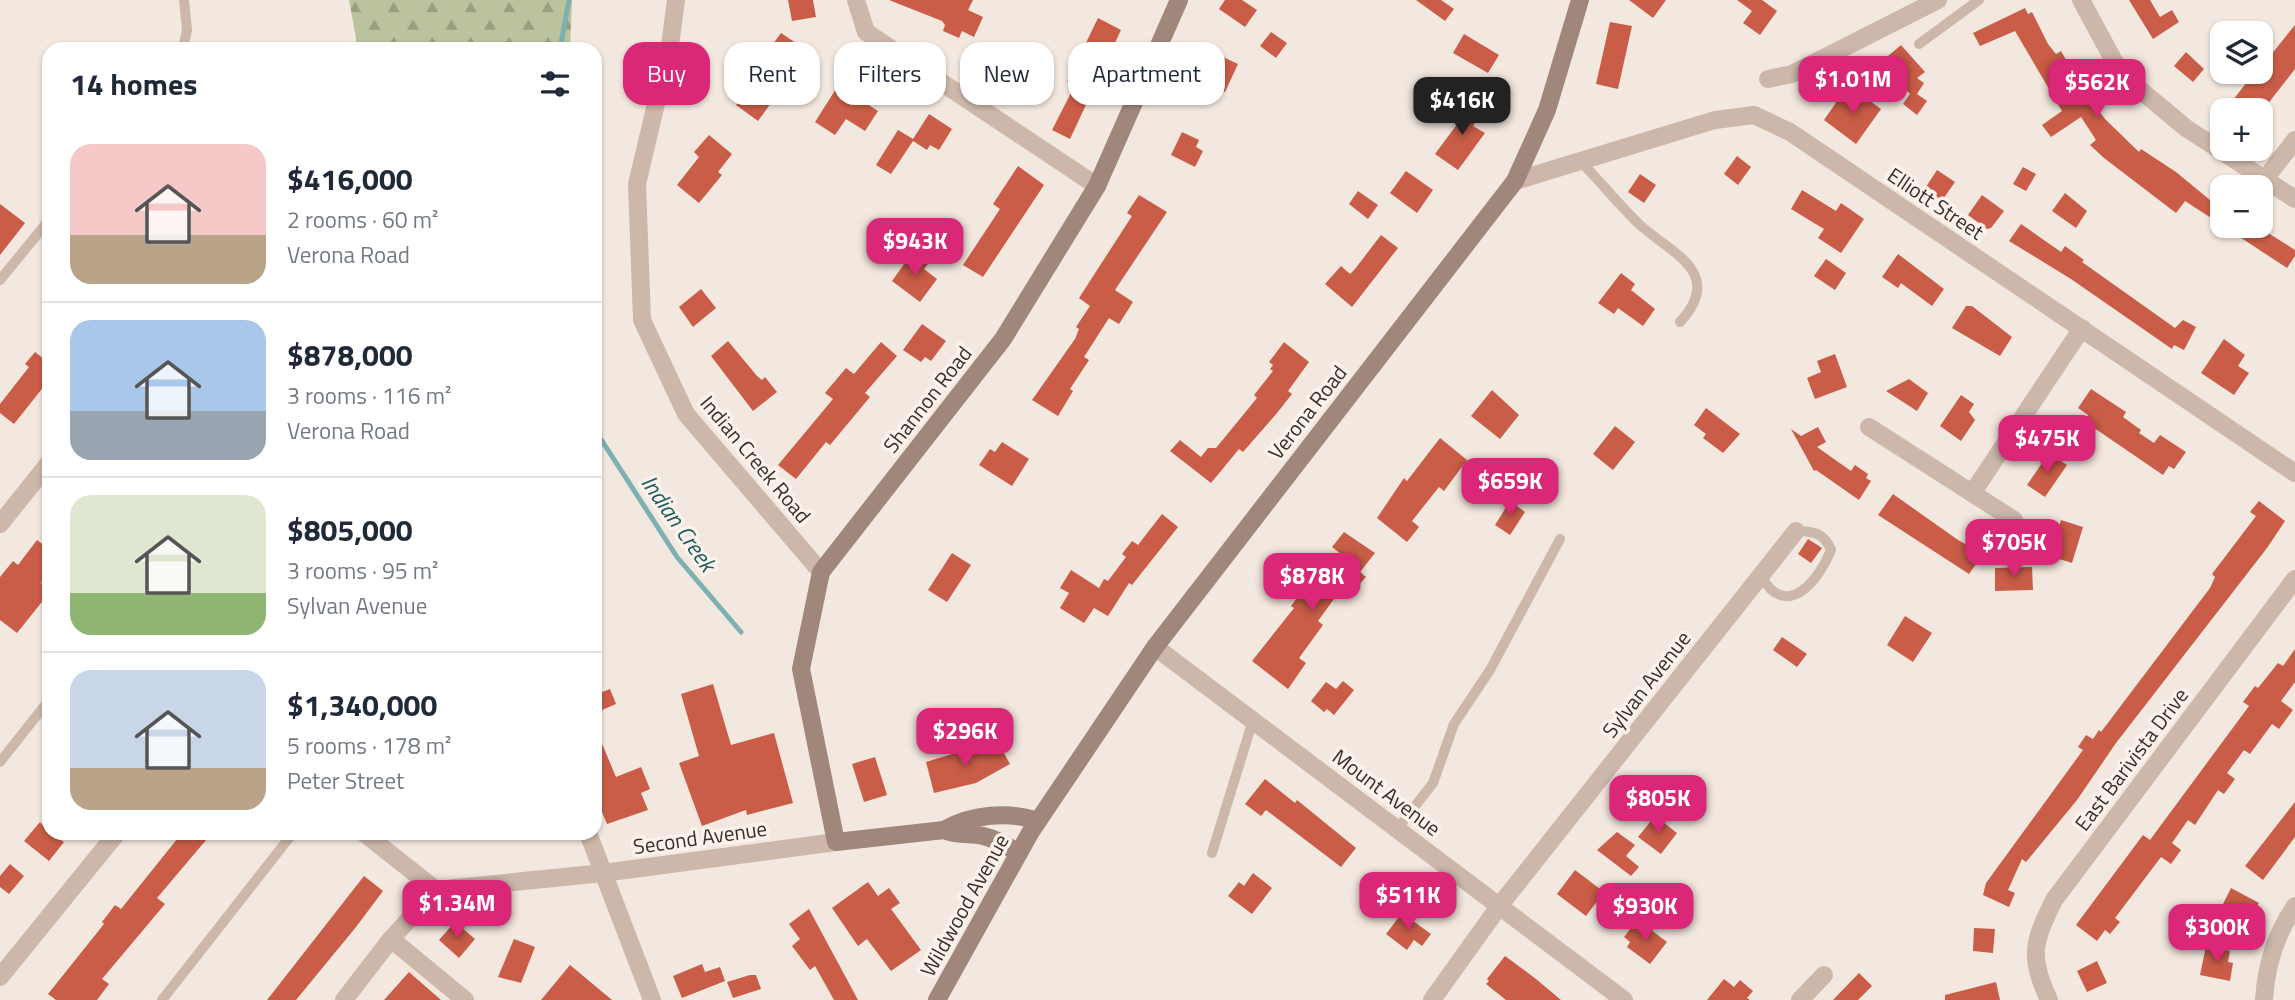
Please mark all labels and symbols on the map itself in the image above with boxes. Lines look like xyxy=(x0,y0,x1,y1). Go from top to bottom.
pin: $1.01M xyxy=(1796,57,1910,116)
pin: $562K xyxy=(2048,60,2146,119)
pin: $416K xyxy=(1413,78,1511,137)
street label: Elliott Street xyxy=(1881,159,1991,247)
pin: $943K xyxy=(866,218,964,278)
street label: Shannon Road xyxy=(875,339,979,459)
street label: Verona Road xyxy=(1260,358,1354,466)
street label: Indian Creek Road xyxy=(693,388,819,530)
pin: $475K xyxy=(1998,416,2096,475)
pin: $659K xyxy=(1461,458,1559,518)
water label: Indian Creek xyxy=(633,467,727,581)
pin: $705K xyxy=(1965,520,2063,579)
pin: $878K xyxy=(1263,554,1361,613)
street label: Sylvan Avenue xyxy=(1594,624,1698,744)
street label: East Barivista Drive xyxy=(2066,681,2196,837)
pin: $296K xyxy=(916,708,1014,768)
street label: Mount Avenue xyxy=(1326,741,1448,843)
pin: $805K xyxy=(1609,776,1707,835)
street label: Second Avenue xyxy=(631,812,769,862)
street label: Wildwood Avenue xyxy=(912,828,1016,982)
pin: $511K xyxy=(1359,872,1457,932)
pin: $1.34M xyxy=(400,880,514,940)
pin: $930K xyxy=(1596,884,1694,943)
pin: $300K xyxy=(2168,904,2266,964)

